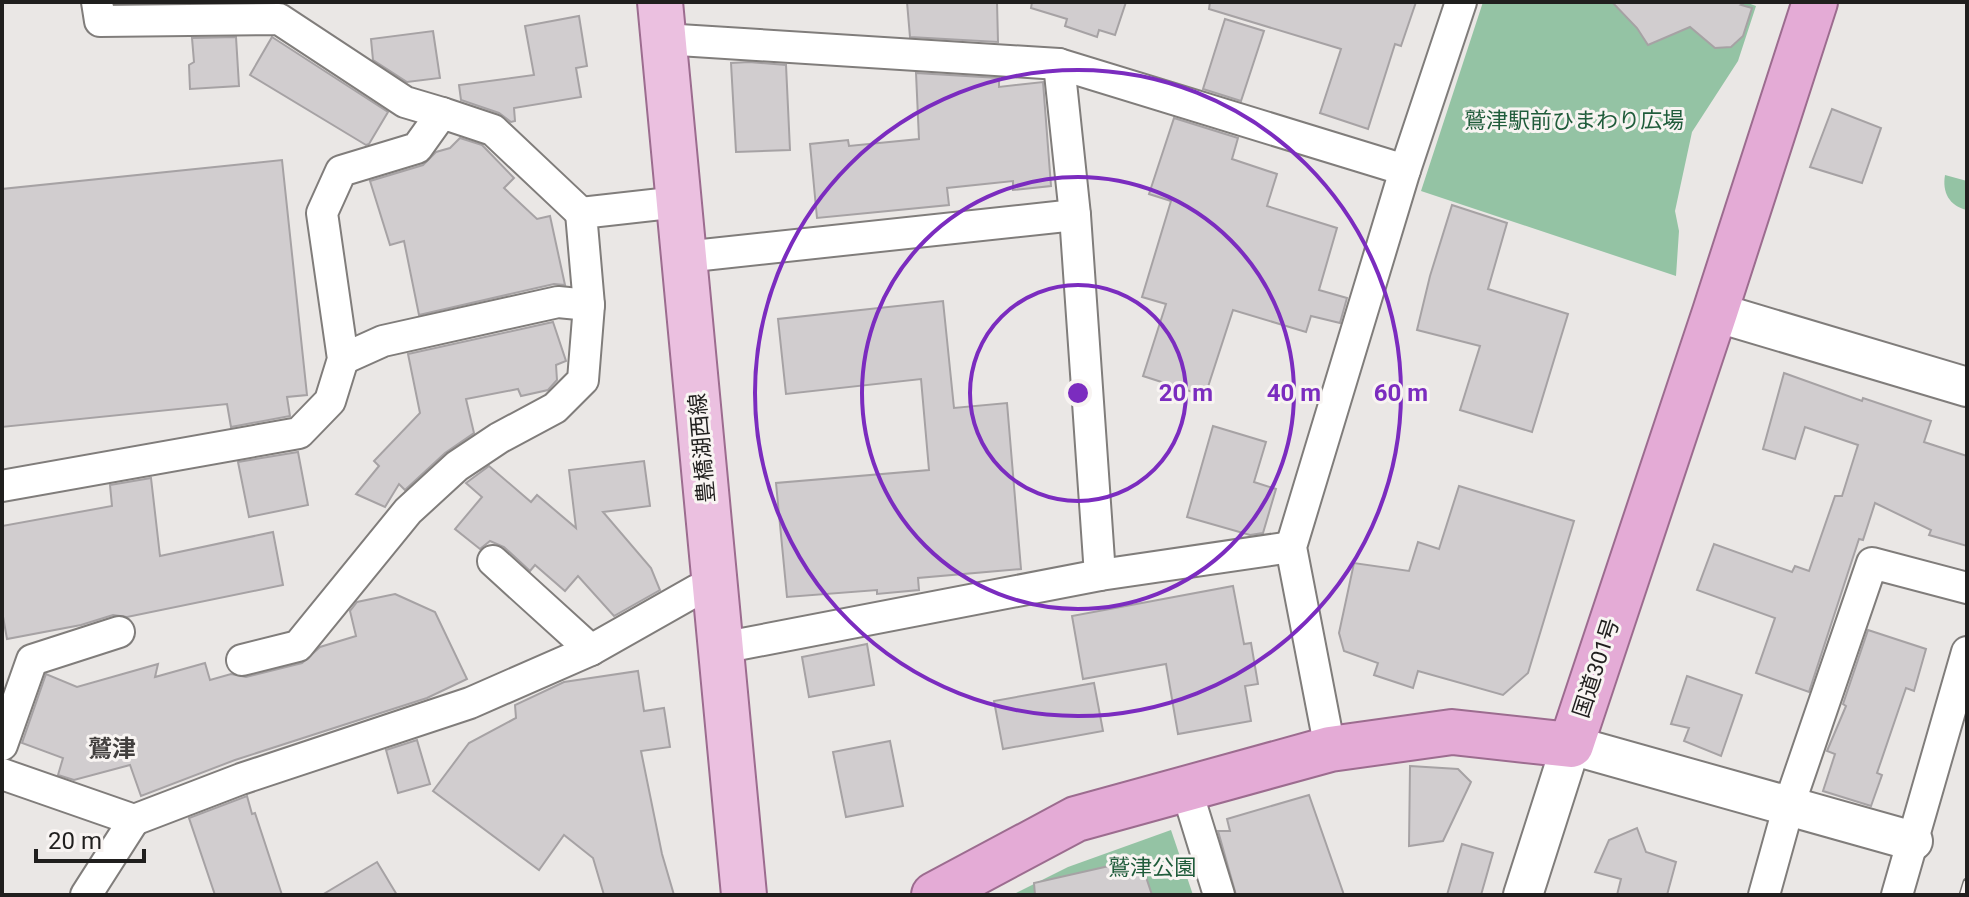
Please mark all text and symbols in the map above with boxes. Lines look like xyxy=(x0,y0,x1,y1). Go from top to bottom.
park label: 鷲津駅前ひまわり広場 xyxy=(1464,108,1684,133)
centre of rings xyxy=(1064,379,1092,407)
text: 20 m xyxy=(1159,379,1213,407)
text: 40 m xyxy=(1267,379,1321,407)
text: 60 m xyxy=(1374,379,1428,407)
street label: 豊橋湖西線 xyxy=(685,392,719,504)
street label: 国道301号 xyxy=(1568,615,1624,721)
district label: 鷲津 xyxy=(88,735,136,763)
scale bar xyxy=(36,813,144,863)
text: 20 m xyxy=(48,827,102,855)
park label: 鷲津公園 xyxy=(1108,855,1196,880)

